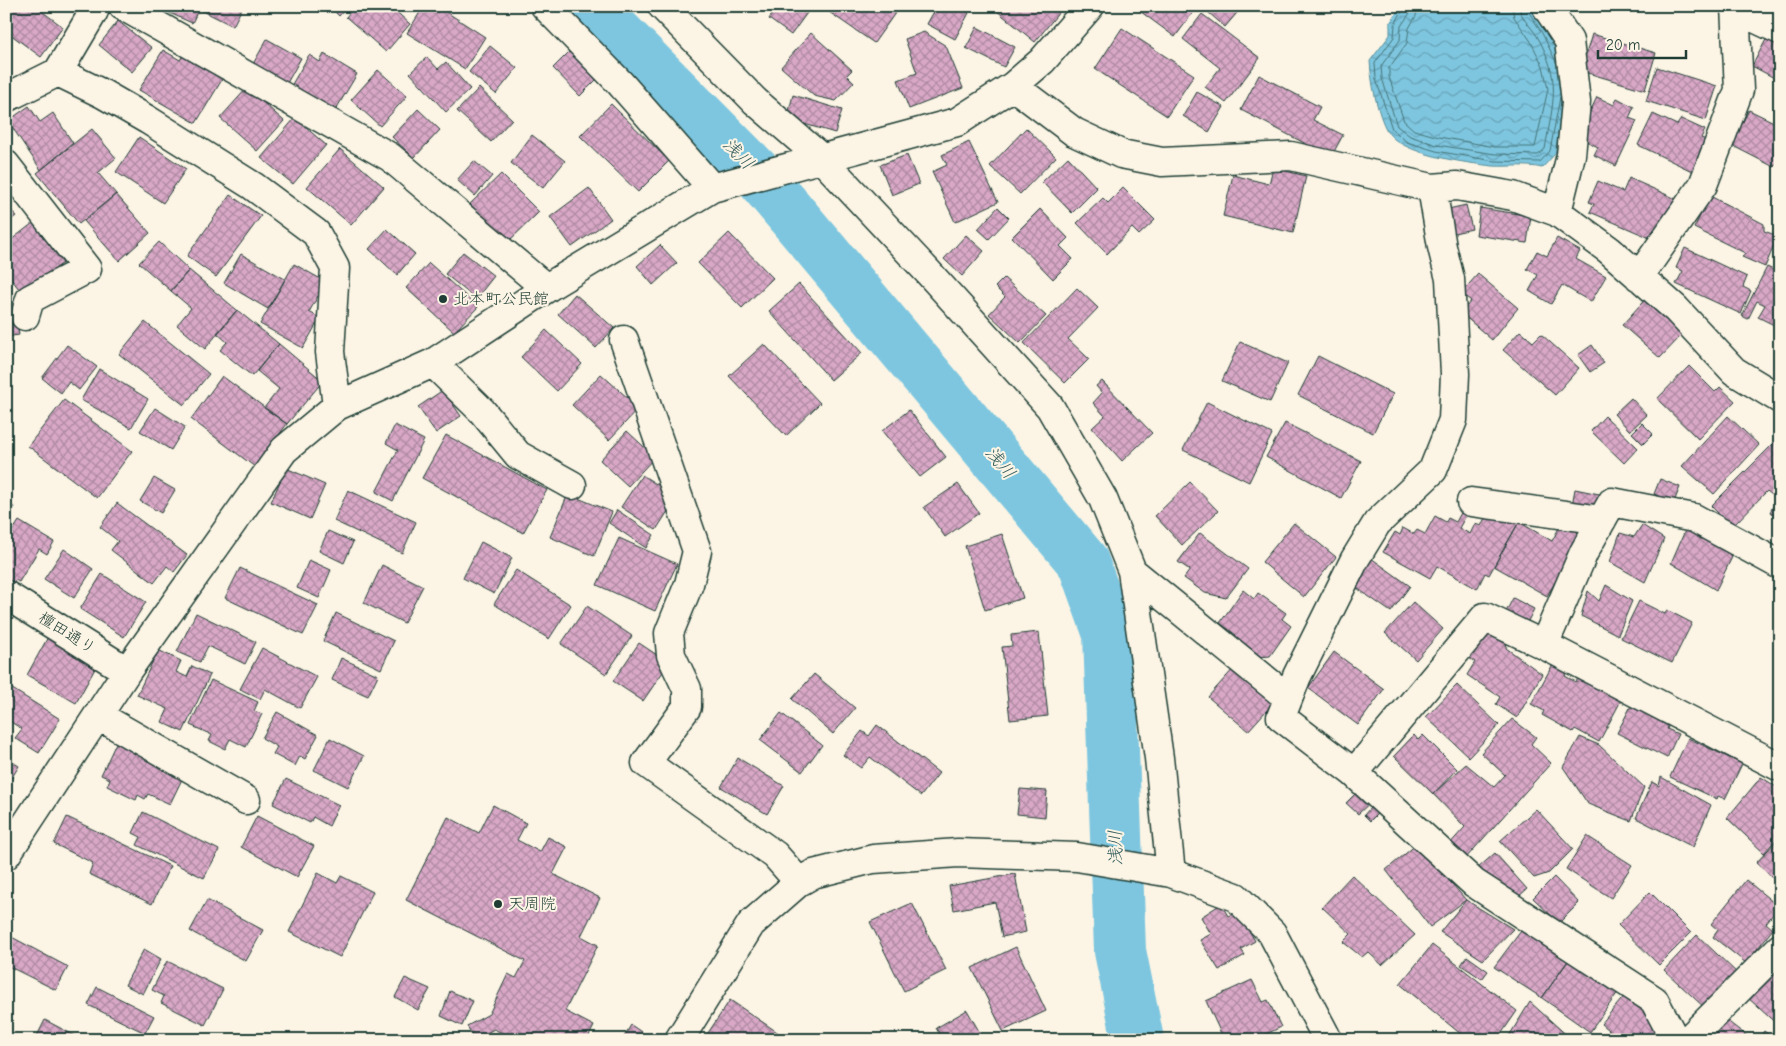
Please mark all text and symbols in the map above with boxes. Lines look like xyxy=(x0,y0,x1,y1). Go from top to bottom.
scale bar xyxy=(1598,28,1686,60)
text: 20 m xyxy=(1606,36,1640,54)
water label: 浅川 xyxy=(718,134,758,174)
place label: 北本町公民館 xyxy=(453,290,549,308)
marker: 北本町公民館 xyxy=(437,293,449,305)
water label: 浅川 xyxy=(980,442,1020,484)
street label: 檀田通り xyxy=(35,608,99,658)
water label: 浅川 xyxy=(1105,830,1127,866)
place label: 天周院 xyxy=(508,895,556,913)
marker: 天周院 xyxy=(492,898,504,910)

